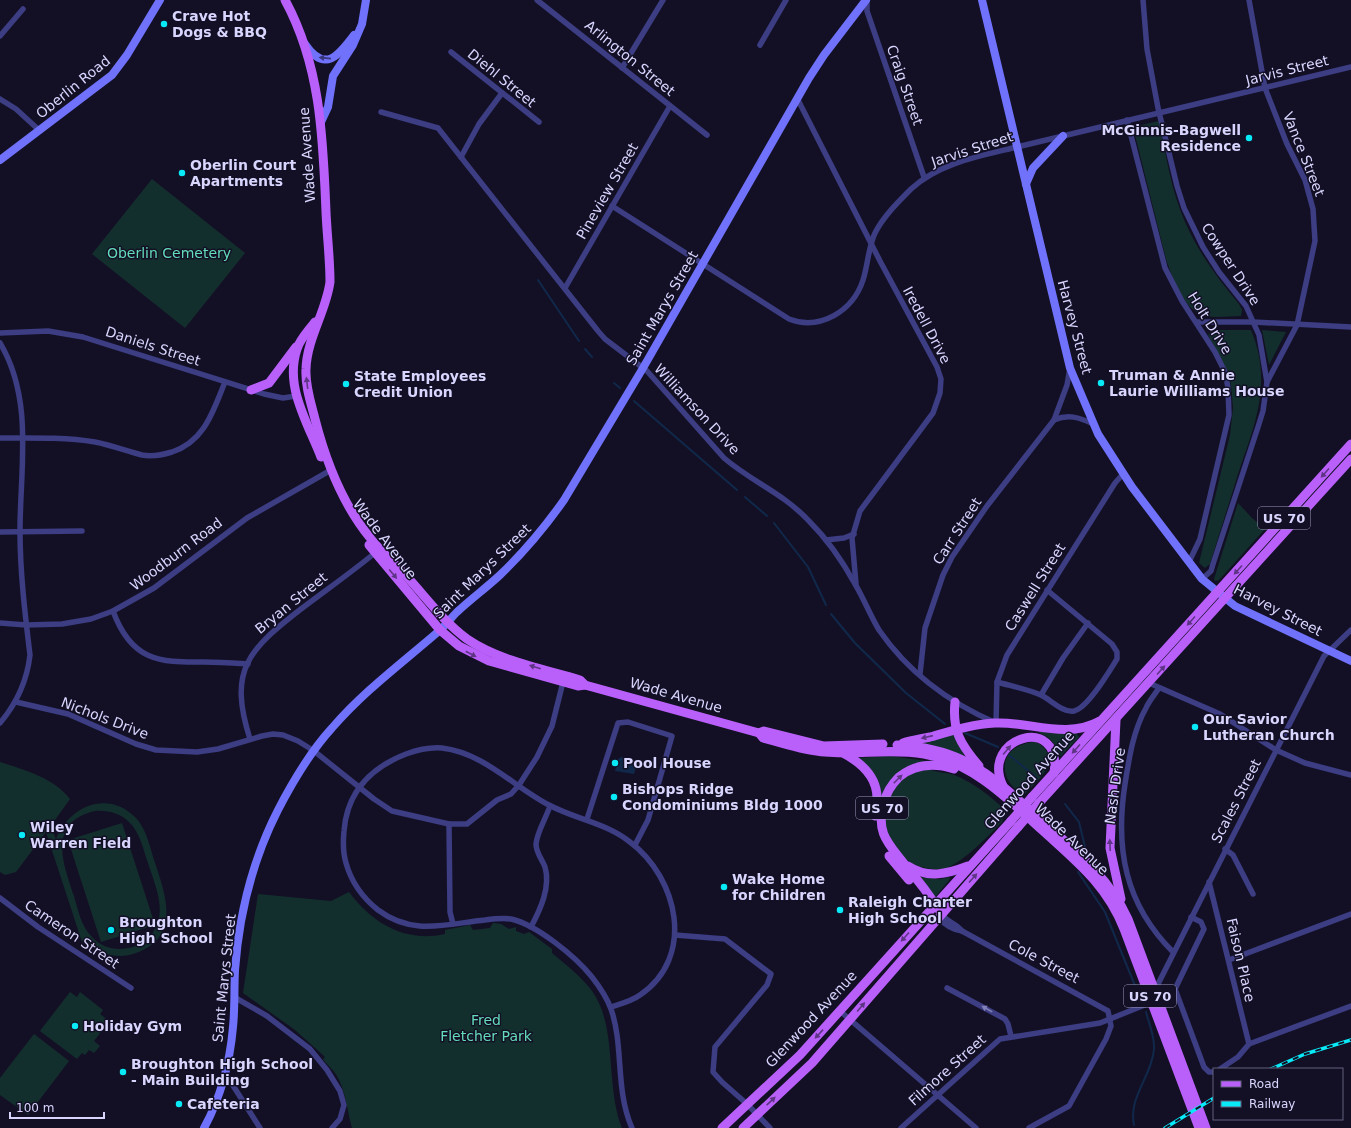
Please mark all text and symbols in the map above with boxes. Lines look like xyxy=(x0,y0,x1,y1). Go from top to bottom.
place label: Crave Hot Dogs & BBQ xyxy=(172,8,267,40)
street label: Arlington Street xyxy=(582,17,678,99)
marker: Crave Hot Dogs & BBQ xyxy=(159,19,169,29)
street label: Craig Street xyxy=(884,43,926,128)
street label: Diehl Street xyxy=(465,46,540,111)
street label: Oberlin Road xyxy=(33,52,113,122)
street label: Jarvis Street xyxy=(1243,52,1331,88)
one-way arrow xyxy=(319,55,331,62)
street label: Wade Avenue xyxy=(296,107,318,203)
street label: Vance Street xyxy=(1280,110,1328,199)
place label: McGinnis-Bagwell Residence xyxy=(1101,122,1241,154)
street label: Jarvis Street xyxy=(928,128,1015,170)
marker: McGinnis-Bagwell Residence xyxy=(1244,133,1254,143)
street label: Pineview Street xyxy=(573,139,641,242)
place label: Oberlin Court Apartments xyxy=(190,157,297,189)
marker: Oberlin Court Apartments xyxy=(177,168,187,178)
street label: Cowper Drive xyxy=(1198,220,1264,308)
park label: Oberlin Cemetery xyxy=(107,245,231,261)
street label: Saint Marys Street xyxy=(623,248,701,368)
street label: Harvey Street xyxy=(1055,278,1095,376)
street label: Iredell Drive xyxy=(900,284,954,366)
street label: Holt Drive xyxy=(1185,289,1235,357)
street label: Daniels Street xyxy=(103,323,203,369)
street label: Williamson Drive xyxy=(651,360,743,458)
place label: Truman & Annie Laurie Williams House xyxy=(1109,367,1284,399)
place label: State Employees Credit Union xyxy=(354,368,486,400)
one-way arrow xyxy=(304,377,311,389)
marker: Truman & Annie Laurie Williams House xyxy=(1096,378,1106,388)
marker: State Employees Credit Union xyxy=(341,379,351,389)
one-way arrow xyxy=(1320,468,1330,478)
street label: Carr Street xyxy=(929,494,985,567)
street label: Wade Avenue xyxy=(350,496,420,582)
road number: US 70 xyxy=(1258,507,1310,529)
street label: Woodburn Road xyxy=(127,514,225,594)
street label: Saint Marys Street xyxy=(430,520,534,622)
street label: Caswell Street xyxy=(1002,540,1069,634)
one-way arrow xyxy=(1234,565,1243,574)
street label: Bryan Street xyxy=(252,569,331,637)
one-way arrow xyxy=(388,569,397,580)
street label: Harvey Street xyxy=(1231,581,1325,639)
one-way arrow xyxy=(1187,617,1196,626)
one-way arrow xyxy=(465,650,477,657)
one-way arrow xyxy=(529,664,541,670)
one-way arrow xyxy=(1156,664,1165,675)
street label: Wade Avenue xyxy=(628,674,724,716)
street label: Nichols Drive xyxy=(59,694,151,742)
place label: Our Savior Lutheran Church xyxy=(1203,711,1335,743)
marker: Our Savior Lutheran Church xyxy=(1190,722,1200,732)
street label: Glenwood Avenue xyxy=(981,728,1077,832)
one-way arrow xyxy=(921,734,933,740)
one-way arrow xyxy=(1002,744,1011,755)
one-way arrow xyxy=(1071,744,1081,754)
street label: Nash Drive xyxy=(1102,747,1128,825)
place label: Pool House xyxy=(623,755,711,771)
street label: Scales Street xyxy=(1208,756,1264,846)
marker: Pool House xyxy=(610,758,620,768)
one-way arrow xyxy=(893,775,902,784)
place label: Bishops Ridge Condominiums Bldg 1000 xyxy=(622,781,823,813)
marker: Bishops Ridge Condominiums Bldg 1000 xyxy=(609,792,619,802)
road number: US 70 xyxy=(856,797,908,819)
street label: Wade Avenue xyxy=(1032,800,1112,878)
place label: Wiley Warren Field xyxy=(30,819,131,851)
marker: Wiley Warren Field xyxy=(17,830,27,840)
one-way arrow xyxy=(1107,839,1114,851)
place label: Wake Home for Children xyxy=(732,871,826,903)
one-way arrow xyxy=(968,873,977,882)
marker: Wake Home for Children xyxy=(719,882,729,892)
place label: Raleigh Charter High School xyxy=(848,894,972,926)
street label: Cameron Street xyxy=(22,896,123,972)
marker: Raleigh Charter High School xyxy=(835,905,845,915)
street label: Saint Marys Street xyxy=(209,912,239,1043)
place label: Broughton High School xyxy=(119,914,213,946)
street label: Faison Place xyxy=(1224,916,1258,1004)
marker: Broughton High School xyxy=(106,925,116,935)
one-way arrow xyxy=(901,932,910,943)
street label: Cole Street xyxy=(1006,936,1083,987)
street label: Glenwood Avenue xyxy=(762,967,860,1071)
road number: US 70 xyxy=(1124,985,1176,1007)
one-way arrow xyxy=(856,1002,865,1013)
one-way arrow xyxy=(981,1006,993,1013)
park label: Fred Fletcher Park xyxy=(440,1012,533,1044)
place label: Holiday Gym xyxy=(83,1018,182,1034)
marker: Holiday Gym xyxy=(70,1021,80,1031)
one-way arrow xyxy=(814,1029,823,1039)
street label: Filmore Street xyxy=(905,1031,989,1109)
place label: Broughton High School - Main Building xyxy=(131,1056,313,1088)
marker: Broughton High School - Main Building xyxy=(118,1067,128,1077)
legend xyxy=(1213,1068,1343,1120)
text: Road xyxy=(1249,1077,1279,1091)
scale bar xyxy=(10,1094,104,1120)
place label: Cafeteria xyxy=(187,1096,260,1112)
one-way arrow xyxy=(766,1096,776,1106)
text: Railway xyxy=(1249,1097,1295,1111)
marker: Cafeteria xyxy=(174,1099,184,1109)
text: 100 m xyxy=(16,1101,54,1115)

